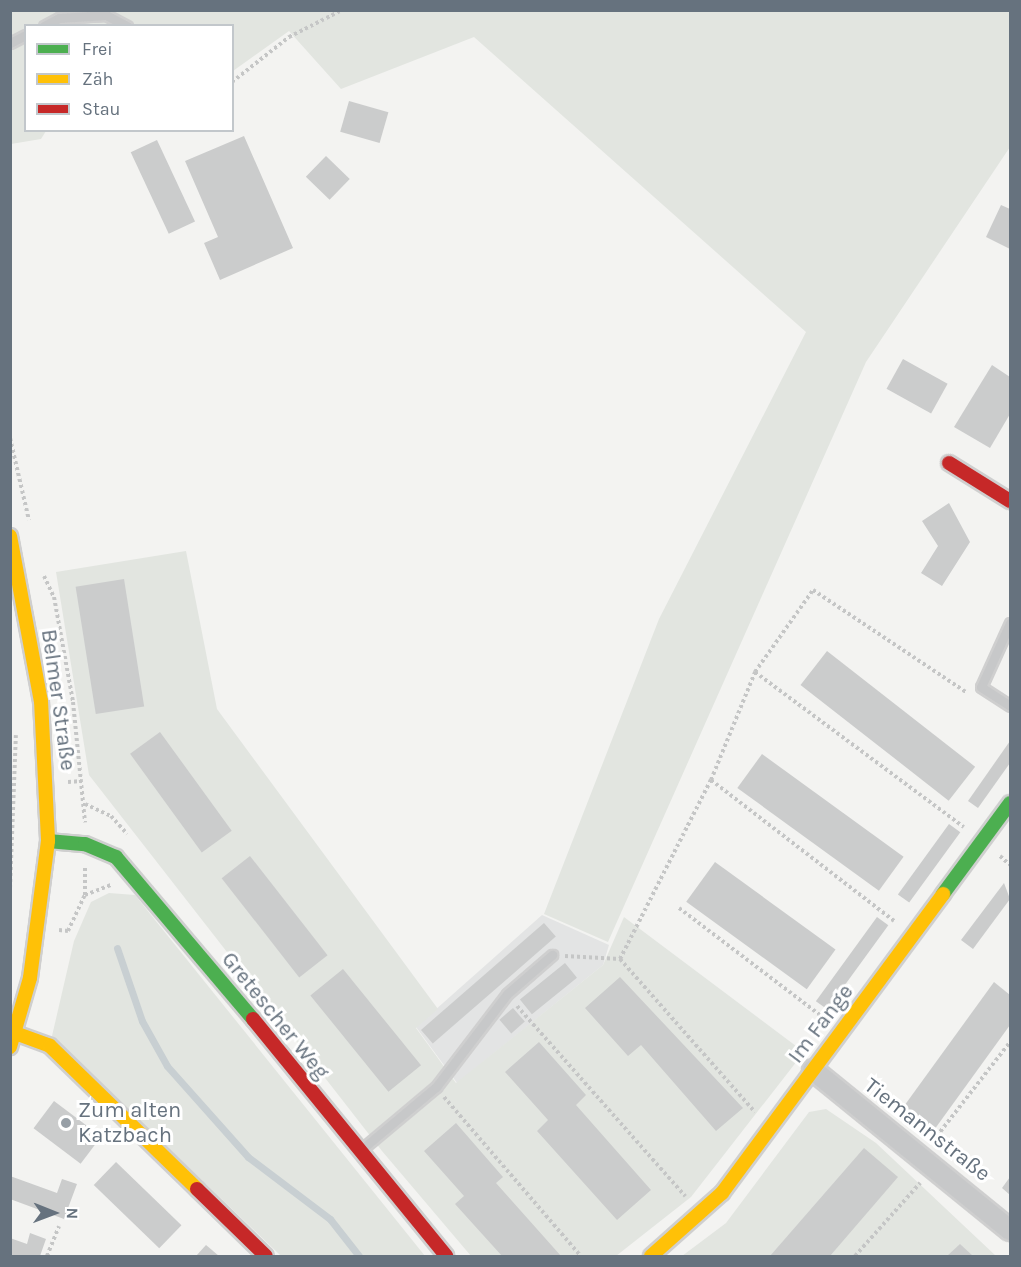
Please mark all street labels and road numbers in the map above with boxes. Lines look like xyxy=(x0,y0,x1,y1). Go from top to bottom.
street label: Belmer Straße xyxy=(35,628,81,772)
street label: Gretescher Weg xyxy=(216,947,334,1085)
street label: Im Fange xyxy=(783,979,859,1069)
street label: Tiemannstraße xyxy=(859,1073,995,1187)

